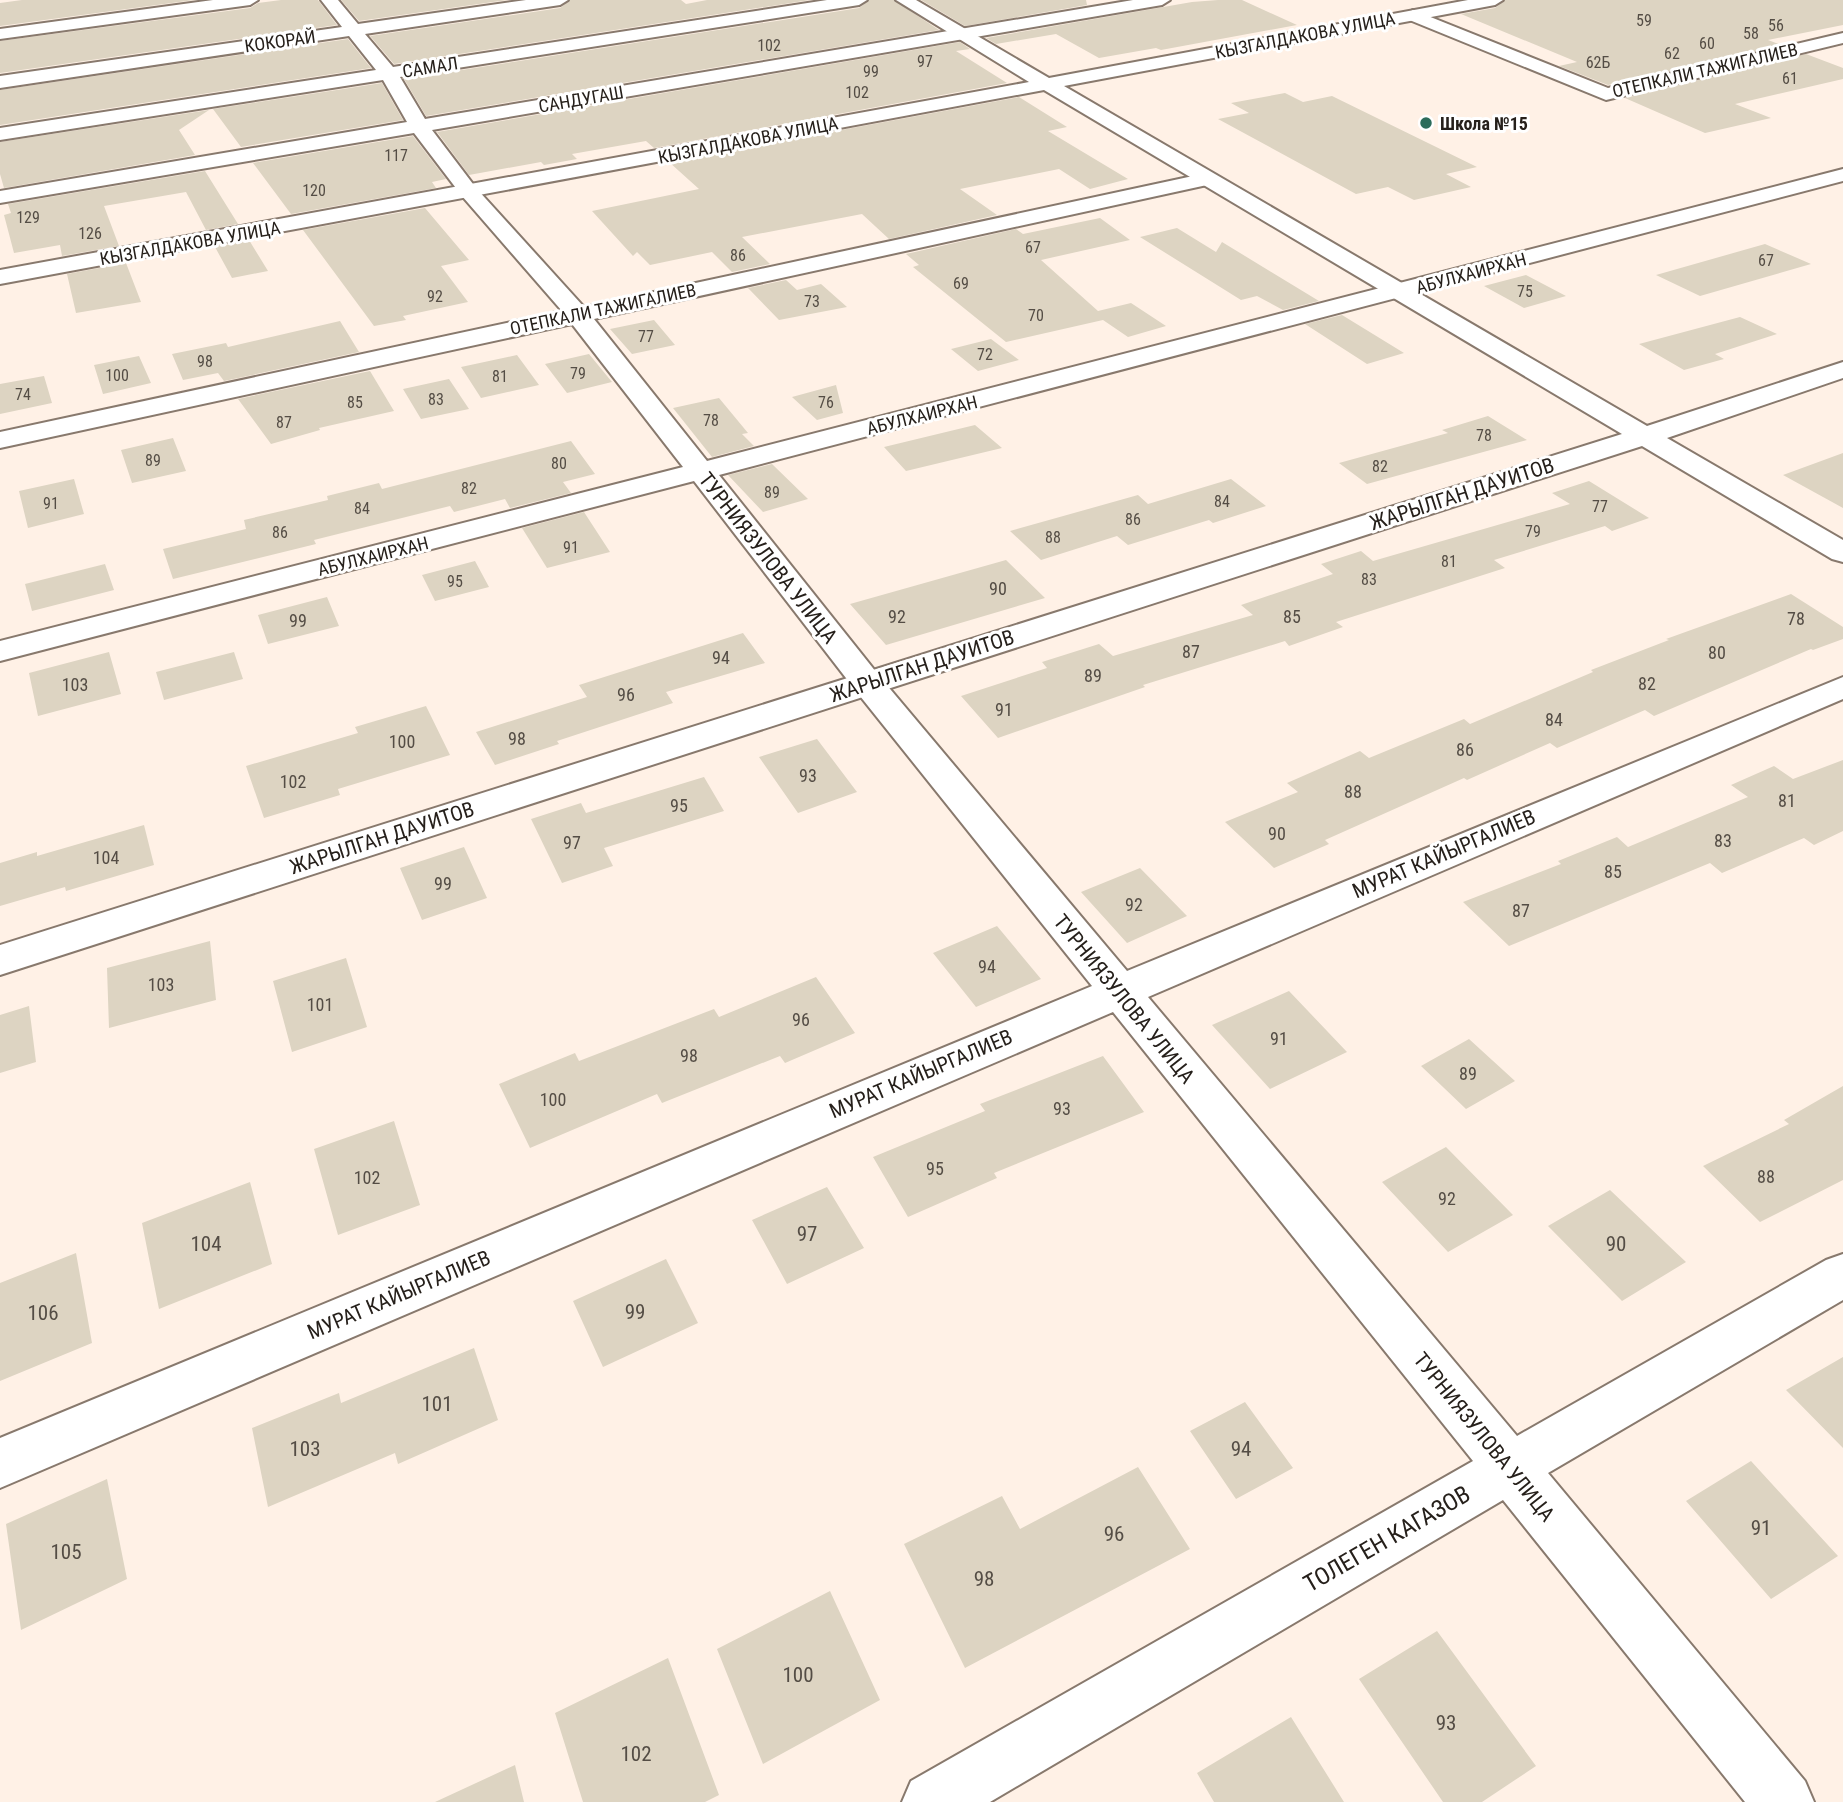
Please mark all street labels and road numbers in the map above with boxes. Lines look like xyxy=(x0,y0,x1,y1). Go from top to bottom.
street label: КЫЗГАЛДАКОВА УЛИЦА xyxy=(1213,7,1397,63)
street label: КОКОРАЙ xyxy=(243,26,317,56)
street label: ОТЕПКАЛИ ТАЖИГАЛИЕВ xyxy=(1610,38,1800,102)
street label: САМАЛ xyxy=(401,52,459,82)
street label: САНДУГАШ xyxy=(537,81,625,117)
street label: КЫЗГАЛДАКОВА УЛИЦА xyxy=(656,112,840,168)
street label: КЫЗГАЛДАКОВА УЛИЦА xyxy=(98,217,283,269)
street label: АБУЛХАИРХАН xyxy=(1414,248,1528,298)
street label: ОТЕПКАЛИ ТАЖИГАЛИЕВ xyxy=(508,279,698,339)
street label: АБУЛХАИРХАН xyxy=(864,391,980,439)
street label: ЖАРЫЛГАН ДАУИТОВ xyxy=(1367,453,1557,535)
street label: ТУРНИЯЗУЛОВА УЛИЦА xyxy=(694,468,842,648)
street label: АБУЛХАИРХАН xyxy=(315,532,431,580)
street label: ЖАРЫЛГАН ДАУИТОВ xyxy=(827,625,1017,707)
street label: ЖАРЫЛГАН ДАУИТОВ xyxy=(287,797,477,879)
street label: МУРАТ КАЙЫРГАЛИЕВ xyxy=(1349,805,1539,903)
street label: ТУРНИЯЗУЛОВА УЛИЦА xyxy=(1049,910,1199,1088)
street label: МУРАТ КАЙЫРГАЛИЕВ xyxy=(826,1025,1016,1123)
street label: МУРАТ КАЙЫРГАЛИЕВ xyxy=(304,1246,494,1344)
street label: ТУРНИЯЗУЛОВА УЛИЦА xyxy=(1409,1348,1559,1526)
street label: ТОЛЕГЕН КАГАЗОВ xyxy=(1299,1480,1475,1598)

